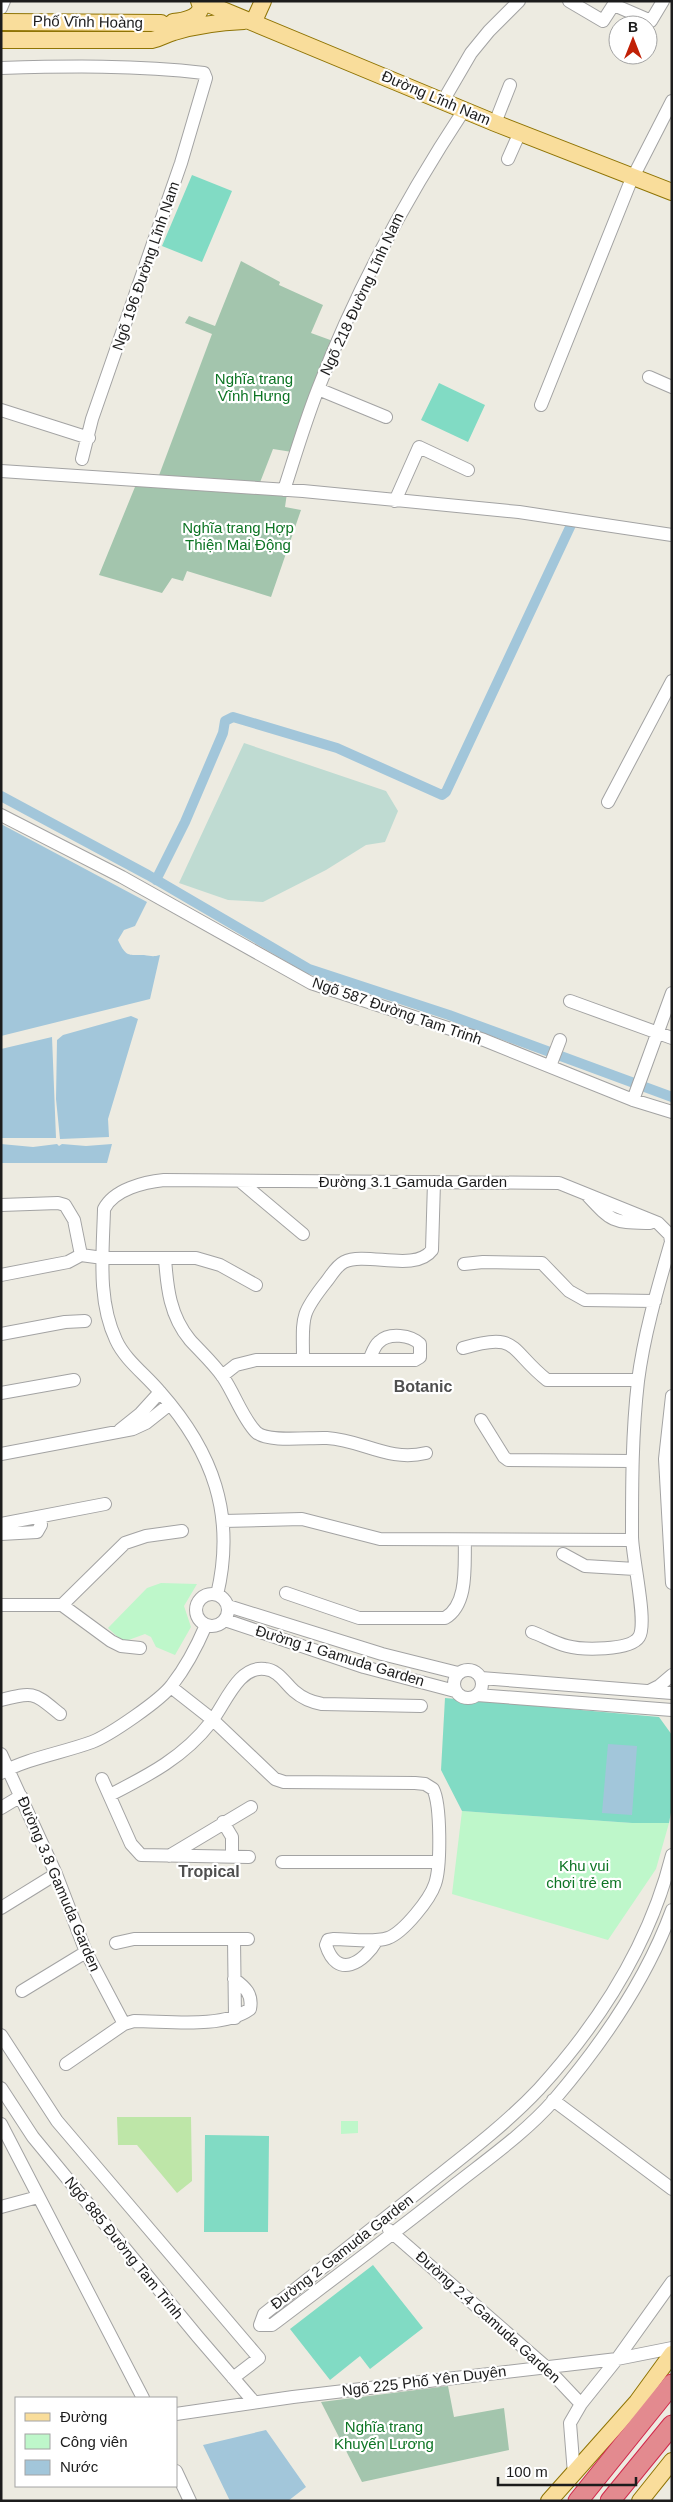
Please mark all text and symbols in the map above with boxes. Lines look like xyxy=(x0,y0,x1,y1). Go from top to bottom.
street label: Phố Vĩnh Hoàng xyxy=(33,12,143,31)
north arrow xyxy=(608,15,658,65)
text: B xyxy=(628,19,638,35)
street label: Đường Lĩnh Nam xyxy=(379,67,493,128)
street label: Ngõ 196 Đường Lĩnh Nam xyxy=(109,179,182,353)
street label: Ngõ 218 Đường Lĩnh Nam xyxy=(316,210,407,378)
park label: Nghĩa trang Vĩnh Hưng xyxy=(215,370,293,404)
park label: Nghĩa trang Hợp Thiện Mai Động xyxy=(182,519,294,553)
street label: Ngõ 587 Đường Tam Trinh xyxy=(310,974,484,1048)
street label: Đường 3.1 Gamuda Garden xyxy=(319,1173,507,1190)
district label: Botanic xyxy=(394,1378,452,1395)
street label: Đường 1 Gamuda Garden xyxy=(254,1622,427,1689)
street label: Đường 3.8 Gamuda Garden xyxy=(15,1794,104,1974)
park label: Khu vui chơi trẻ em xyxy=(546,1857,622,1891)
district label: Tropical xyxy=(178,1863,240,1880)
street label: Ngõ 885 Đường Tam Trinh xyxy=(62,2173,187,2322)
street label: Đường 2 Gamuda Garden xyxy=(267,2191,416,2312)
street label: Đường 2.4 Gamuda Garden xyxy=(413,2247,564,2386)
street label: Ngõ 225 Phố Yên Duyên xyxy=(341,2362,507,2399)
legend xyxy=(15,2397,178,2487)
text: Đường xyxy=(60,2408,107,2425)
park label: Nghĩa trang Khuyến Lương xyxy=(334,2418,434,2452)
text: Công viên xyxy=(60,2433,128,2450)
scale bar xyxy=(498,2454,636,2486)
text: Nước xyxy=(60,2458,99,2475)
text: 100 m xyxy=(506,2463,548,2480)

